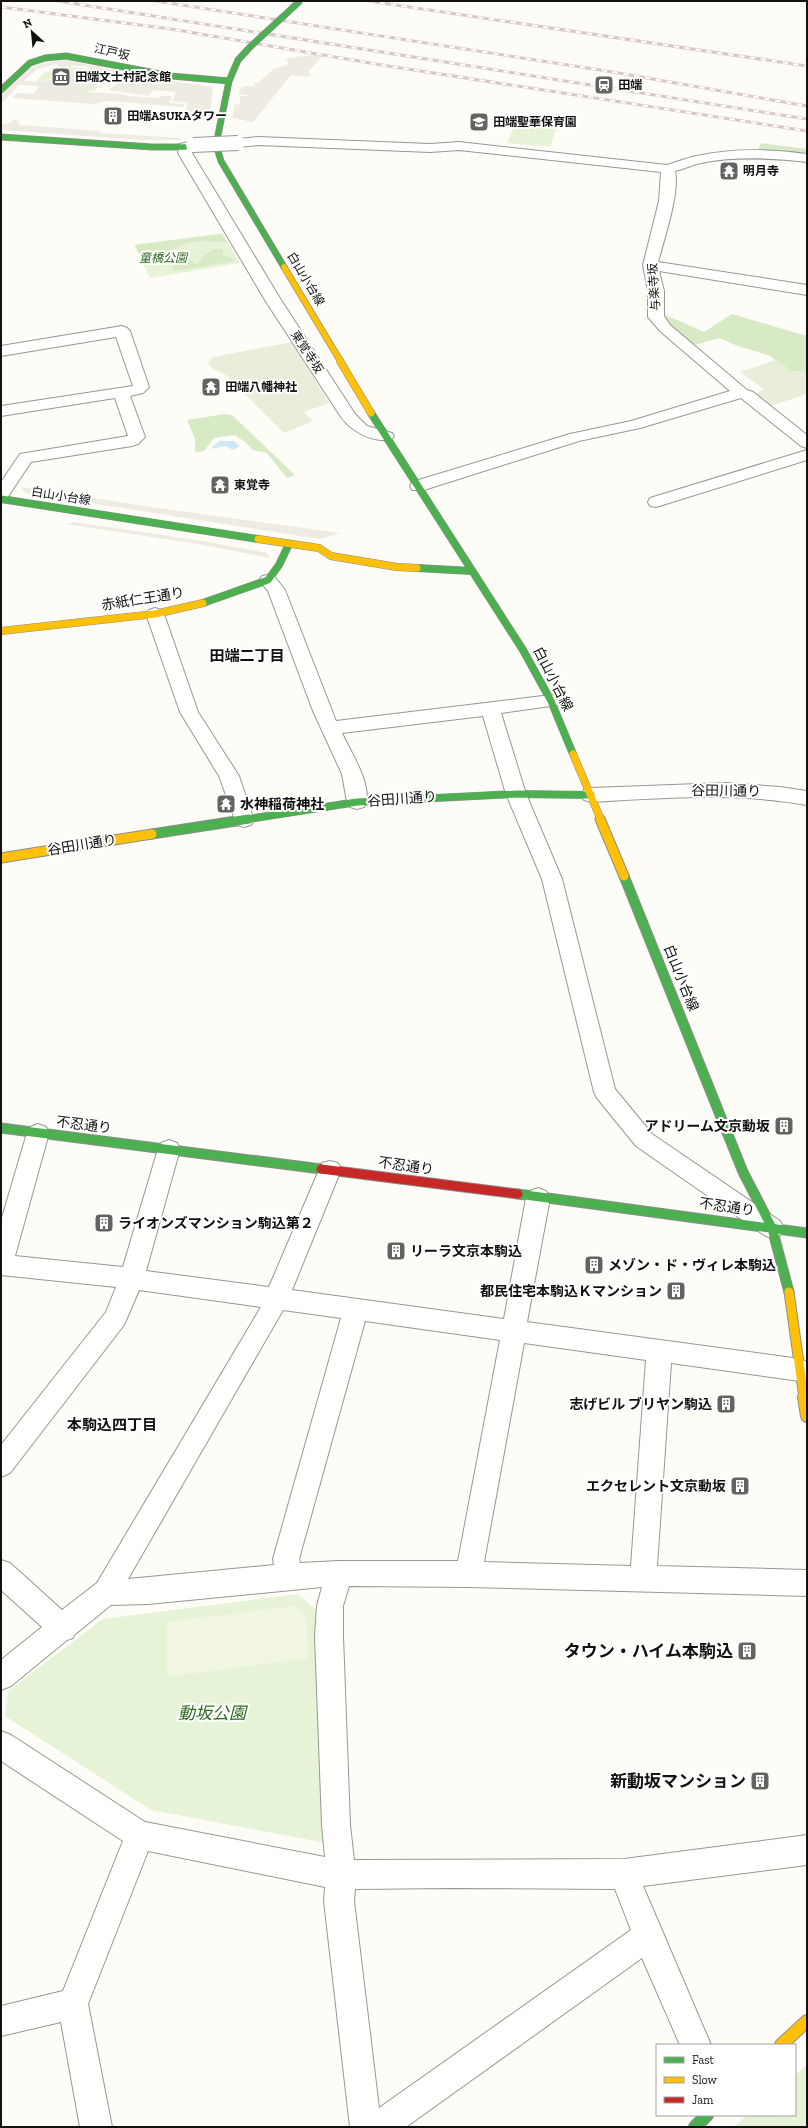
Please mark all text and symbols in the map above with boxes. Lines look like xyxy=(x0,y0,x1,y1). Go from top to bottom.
north arrow xyxy=(12,12,52,52)
text: N xyxy=(21,16,35,31)
street label: 江戸坂 xyxy=(93,41,131,63)
museum icon: 田端文士村記念館 xyxy=(50,66,72,88)
place label: 田端文士村記念館 xyxy=(75,70,171,84)
station icon: 田端 xyxy=(593,74,615,96)
place label: 田端 xyxy=(618,78,642,92)
building icon: 田端ASUKAタワー xyxy=(102,105,124,127)
place label: 田端ASUKAタワー xyxy=(127,109,227,123)
school or university icon: 田端聖華保育園 xyxy=(468,111,490,133)
place label: 田端聖華保育園 xyxy=(493,115,577,129)
temple icon: 明月寺 xyxy=(718,160,740,182)
place label: 明月寺 xyxy=(743,164,779,178)
street label: 白山小台線 xyxy=(285,250,327,308)
park label: 童橋公園 xyxy=(139,251,189,265)
street label: 与楽寺坂 xyxy=(645,263,663,311)
street label: 東覚寺坂 xyxy=(288,328,326,376)
temple icon: 田端八幡神社 xyxy=(200,376,222,398)
place label: 田端八幡神社 xyxy=(225,380,297,394)
temple icon: 東覚寺 xyxy=(209,474,231,496)
place label: 東覚寺 xyxy=(234,478,270,492)
street label: 白山小台線 xyxy=(30,484,92,508)
street label: 赤紙仁王通り xyxy=(100,584,186,614)
street label: 白山小台線 xyxy=(530,644,576,714)
district label: 田端二丁目 xyxy=(209,647,285,665)
street label: 谷田川通り xyxy=(691,782,761,800)
street label: 谷田川通り xyxy=(366,788,438,810)
temple icon: 水神稲荷神社 xyxy=(215,793,237,815)
place label: 水神稲荷神社 xyxy=(240,796,324,813)
street label: 谷田川通り xyxy=(46,831,118,859)
street label: 白山小台線 xyxy=(660,942,702,1014)
street label: 不忍通り xyxy=(55,1113,113,1137)
building icon: アドリーム文京動坂 xyxy=(773,1115,795,1137)
place label: アドリーム文京動坂 xyxy=(644,1118,770,1135)
street label: 不忍通り xyxy=(377,1154,435,1178)
street label: 不忍通り xyxy=(698,1195,756,1219)
building icon: ライオンズマンション駒込第２ xyxy=(93,1212,115,1234)
place label: ライオンズマンション駒込第２ xyxy=(118,1215,314,1232)
building icon: リーラ文京本駒込 xyxy=(385,1240,407,1262)
place label: リーラ文京本駒込 xyxy=(410,1243,522,1260)
building icon: メゾン・ド・ヴィレ本駒込 xyxy=(583,1254,605,1276)
place label: メゾン・ド・ヴィレ本駒込 xyxy=(608,1257,776,1274)
building icon: 都民住宅本駒込Ｋマンション xyxy=(665,1280,687,1302)
place label: 都民住宅本駒込Ｋマンション xyxy=(480,1283,662,1300)
building icon: 志げビル ブリヤン駒込 xyxy=(715,1393,737,1415)
place label: 志げビル ブリヤン駒込 xyxy=(569,1396,712,1413)
district label: 本駒込四丁目 xyxy=(67,1416,157,1434)
building icon: エクセレント文京動坂 xyxy=(729,1475,751,1497)
place label: エクセレント文京動坂 xyxy=(586,1478,726,1495)
building icon: タウン・ハイム本駒込 xyxy=(736,1640,758,1662)
place label: タウン・ハイム本駒込 xyxy=(564,1641,733,1661)
park label: 動坂公園 xyxy=(178,1703,248,1723)
building icon: 新動坂マンション xyxy=(749,1770,771,1792)
place label: 新動坂マンション xyxy=(610,1771,746,1791)
legend xyxy=(656,2044,796,2116)
text: Fast xyxy=(692,2053,715,2067)
text: Slow xyxy=(692,2073,718,2087)
text: Jam xyxy=(692,2093,714,2107)

